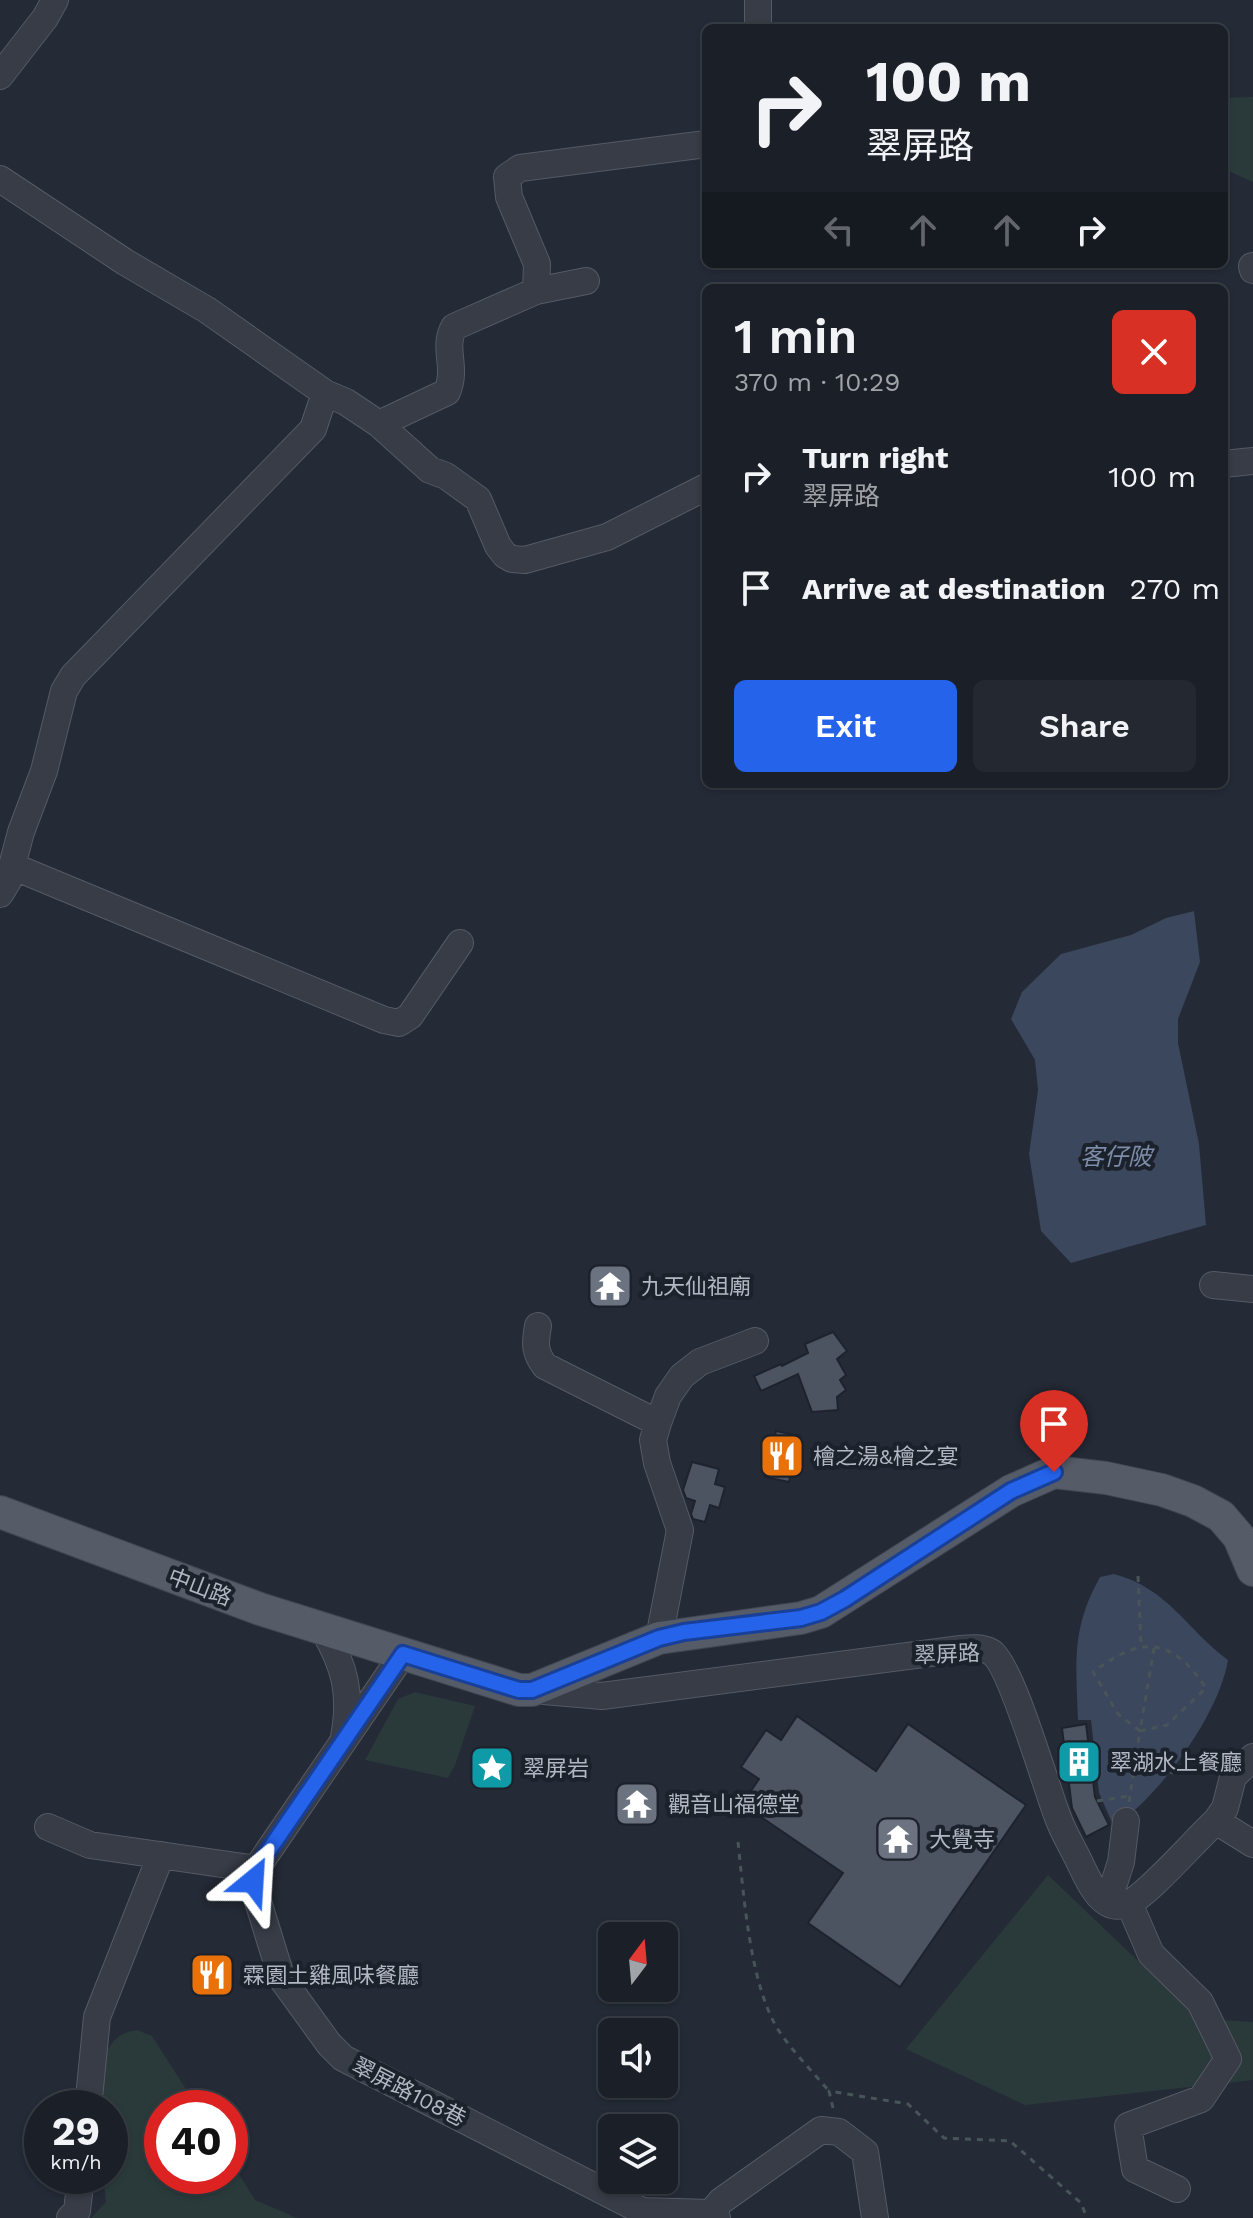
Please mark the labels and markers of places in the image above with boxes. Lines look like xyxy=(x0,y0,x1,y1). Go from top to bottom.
temple icon: 九天仙祖廟 xyxy=(586,1262,634,1310)
place label: 九天仙祖廟 xyxy=(641,1274,751,1299)
pin xyxy=(1020,1390,1088,1472)
restaurant icon: 檜之湯&檜之宴 xyxy=(758,1432,806,1480)
place label: 檜之湯&檜之宴 xyxy=(813,1444,959,1469)
building icon: 翠湖水上餐廳 xyxy=(1055,1738,1103,1786)
place icon: 翠屏岩 xyxy=(468,1744,516,1792)
place label: 翠湖水上餐廳 xyxy=(1110,1750,1242,1775)
place label: 翠屏岩 xyxy=(523,1756,589,1781)
temple icon: 觀音山福德堂 xyxy=(613,1780,661,1828)
place label: 觀音山福德堂 xyxy=(668,1792,800,1817)
temple icon: 大覺寺 xyxy=(874,1815,922,1863)
place label: 大覺寺 xyxy=(929,1827,995,1852)
restaurant icon: 霖園土雞風味餐廳 xyxy=(188,1951,236,1999)
place label: 霖園土雞風味餐廳 xyxy=(243,1963,419,1988)

